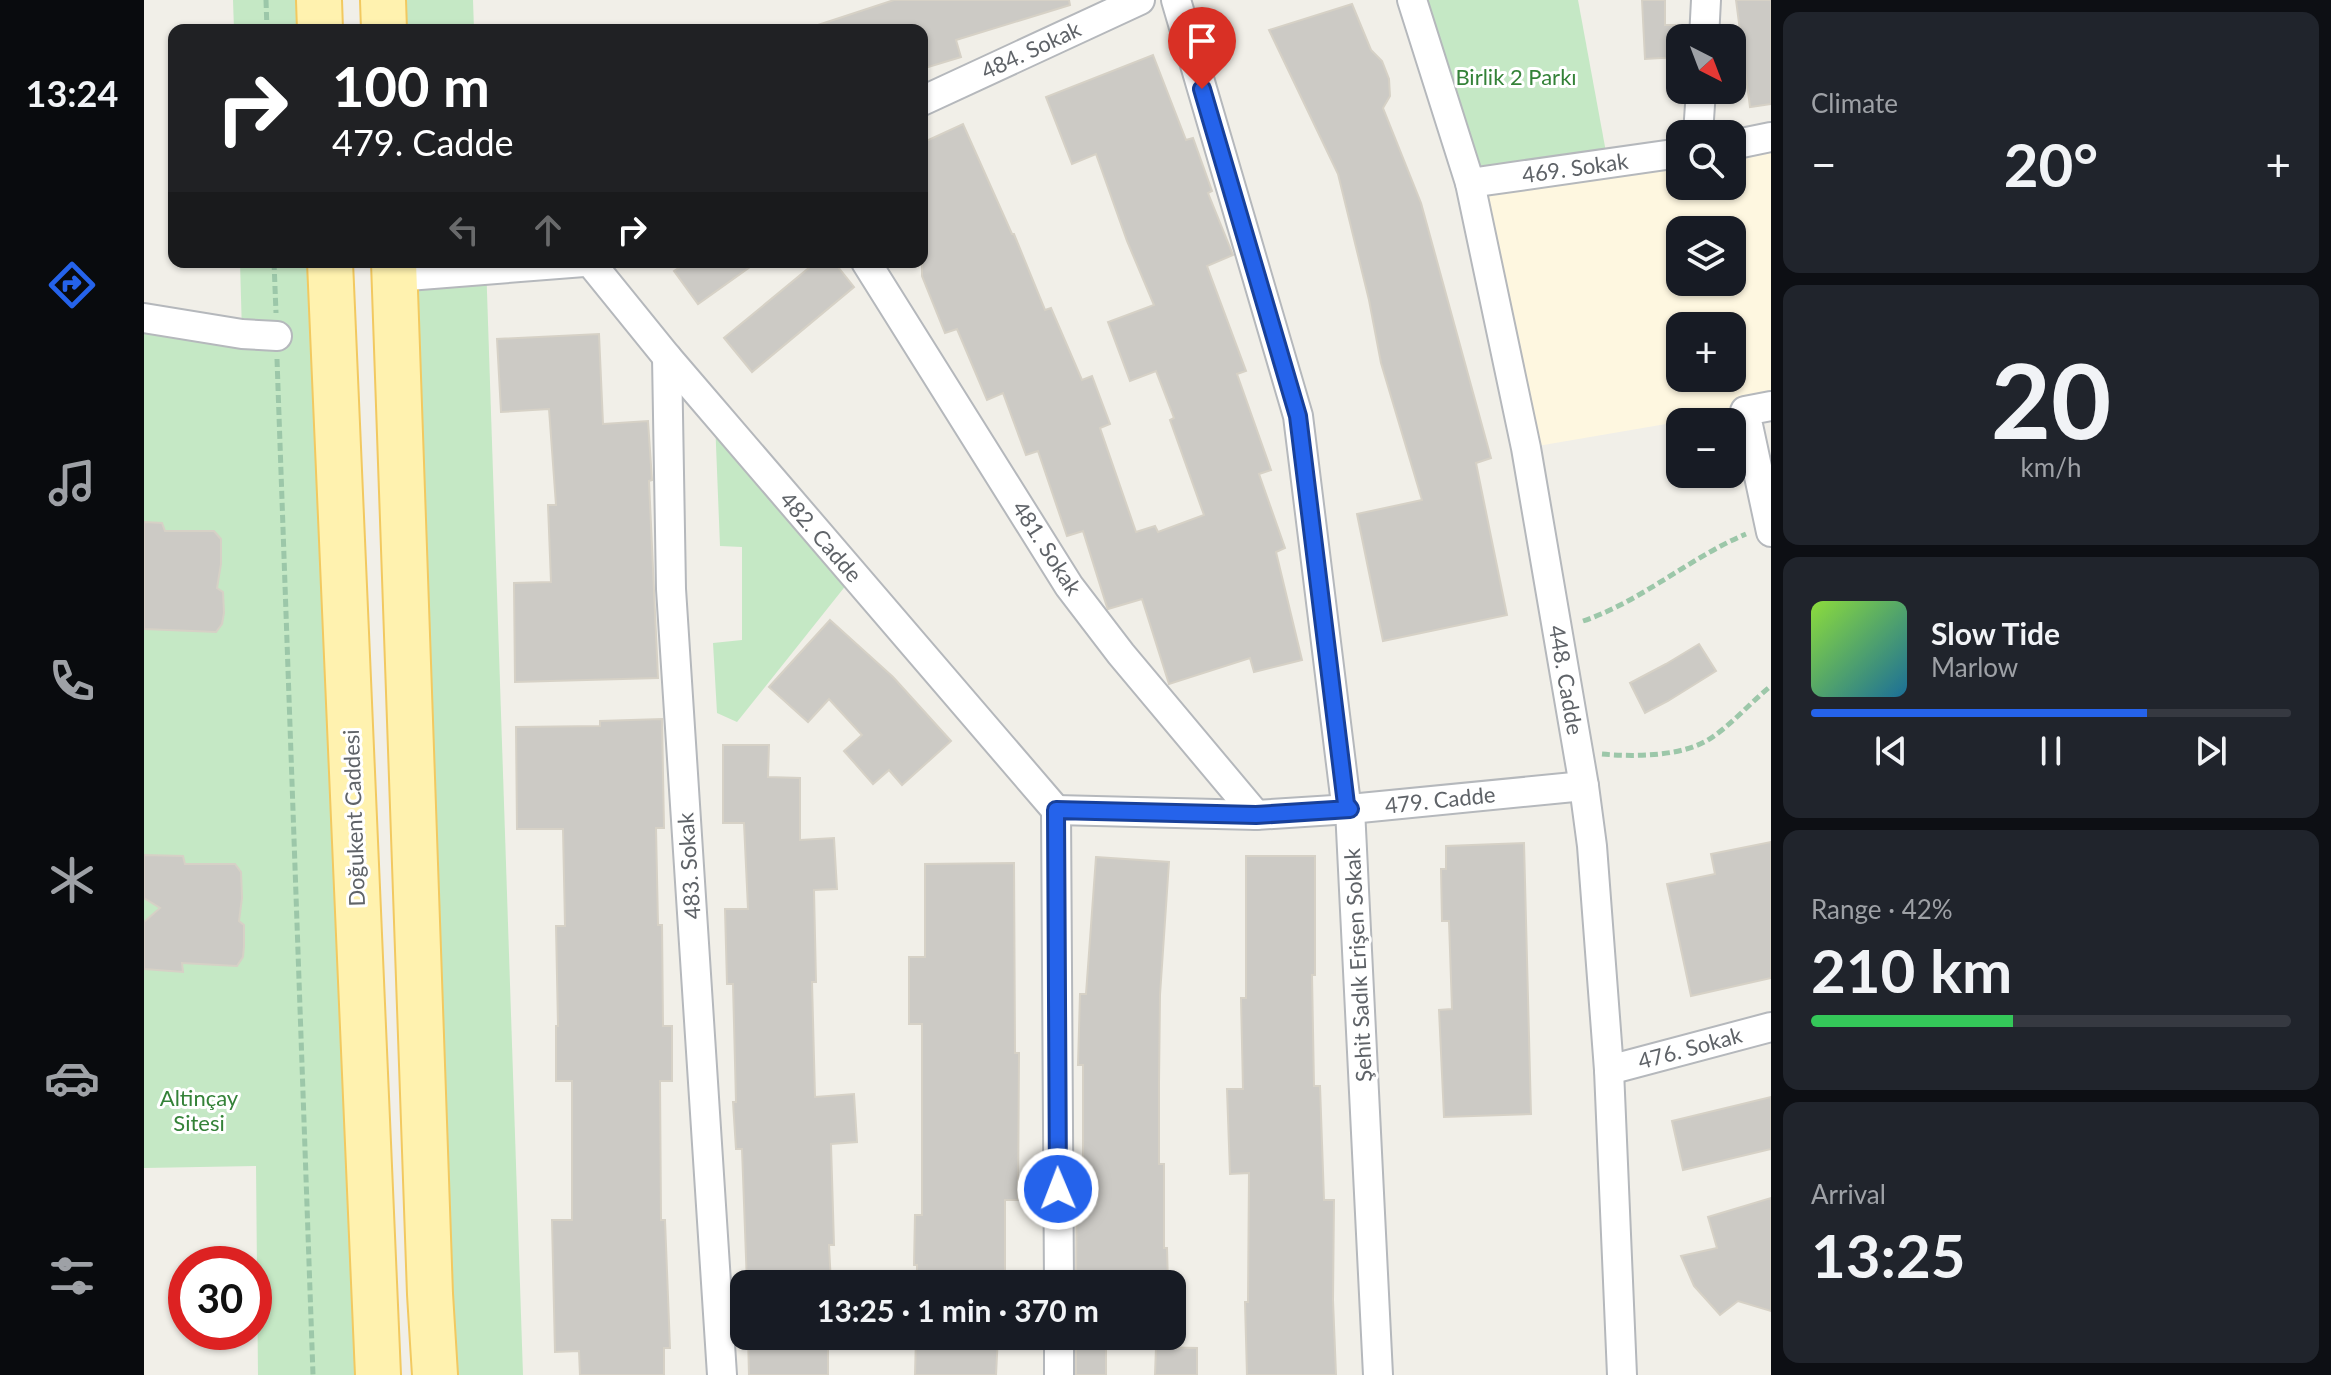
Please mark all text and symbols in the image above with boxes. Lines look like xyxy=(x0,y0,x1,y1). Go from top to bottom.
pin xyxy=(1168,7,1236,89)
street label: 484. Sokak xyxy=(977,14,1086,84)
icon: arrive xyxy=(1180,19,1224,63)
north arrow xyxy=(1666,24,1746,104)
map controls xyxy=(1666,24,1746,488)
text: 100 m xyxy=(332,52,490,119)
icon: right xyxy=(200,56,304,160)
park label: Birlik 2 Parkı xyxy=(1455,63,1577,90)
text: 13:24 xyxy=(26,71,118,115)
text: Climate xyxy=(1811,87,1898,119)
text: 479. Cadde xyxy=(332,120,514,164)
button: search xyxy=(1666,120,1746,200)
text: 20° xyxy=(2004,128,2098,200)
text: − xyxy=(1811,138,1837,190)
text: + xyxy=(2265,138,2291,190)
street label: 469. Sokak xyxy=(1520,147,1630,188)
icon: left xyxy=(442,208,486,252)
icon: ahead xyxy=(526,208,570,252)
icon: right xyxy=(610,208,654,252)
button: layers xyxy=(1666,216,1746,296)
icon: directions xyxy=(44,257,100,313)
button: + xyxy=(1666,312,1746,392)
text: 20 xyxy=(1991,336,2111,461)
button: − xyxy=(1666,408,1746,488)
text: km/h xyxy=(2021,451,2081,483)
icon: music xyxy=(44,455,100,511)
street label: 482. Cadde xyxy=(775,486,868,587)
street label: 481. Sokak xyxy=(1007,496,1088,601)
text: Slow Tide xyxy=(1931,615,2060,651)
street label: 448. Cadde xyxy=(1544,623,1589,737)
text: Marlow xyxy=(1931,651,2018,683)
icon: phone xyxy=(44,653,100,709)
street label: Doğukent Caddesi xyxy=(337,729,370,907)
icon: previous xyxy=(1869,729,1913,773)
icon: pause xyxy=(2029,729,2073,773)
icon: next xyxy=(2189,729,2233,773)
street label: 479. Cadde xyxy=(1383,780,1497,819)
street label: 483. Sokak xyxy=(671,811,706,920)
street label: Şehit Sadık Erişen Sokak xyxy=(1338,847,1377,1083)
icon: climate xyxy=(44,852,100,908)
text: Range · 42% xyxy=(1811,893,1953,925)
text: 210 km xyxy=(1811,934,2012,1006)
street label: 476. Sokak xyxy=(1635,1020,1746,1074)
icon: car xyxy=(44,1050,100,1106)
park label: Altinçay Sitesi xyxy=(160,1084,239,1136)
position arrow xyxy=(1016,1147,1100,1231)
text: Arrival xyxy=(1811,1178,1886,1210)
text: 13:25 xyxy=(1811,1219,1966,1291)
speed limit sign: 30 xyxy=(168,1246,272,1350)
icon: filters xyxy=(44,1248,100,1304)
text: 13:25 · 1 min · 370 m xyxy=(817,1292,1099,1328)

